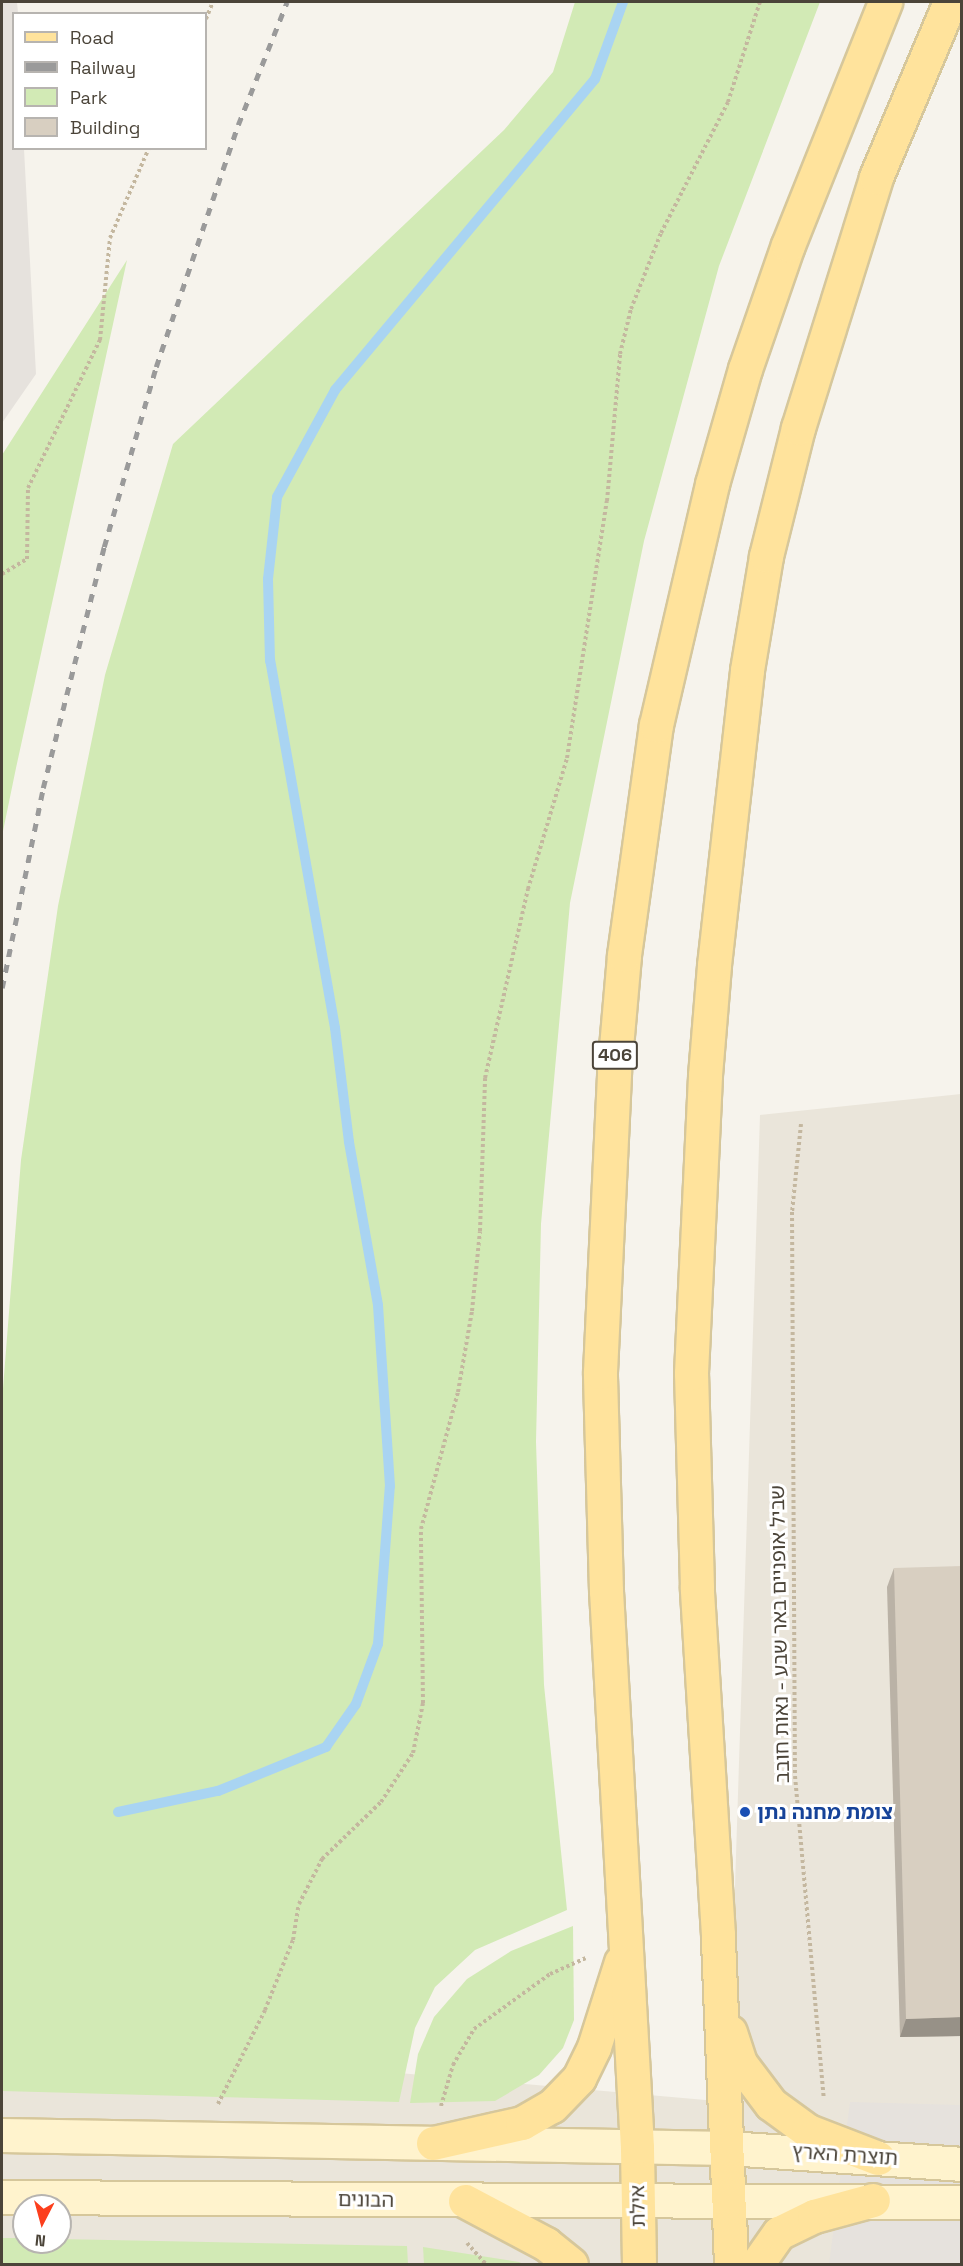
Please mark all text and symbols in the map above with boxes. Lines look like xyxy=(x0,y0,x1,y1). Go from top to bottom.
legend xyxy=(12,12,207,150)
text: Road xyxy=(70,26,114,49)
text: Railway xyxy=(70,56,136,79)
text: Park xyxy=(70,86,107,109)
text: Building xyxy=(70,116,140,139)
road number: 406 xyxy=(591,1040,639,1070)
street label: שביל אופניים באר שבע - נאות חובב xyxy=(765,1485,795,1783)
place label: צומת מחנה נתן xyxy=(757,1800,893,1824)
marker: צומת מחנה נתן xyxy=(738,1805,752,1819)
street label: תוצרת הארץ xyxy=(791,2139,899,2171)
street label: אילת xyxy=(626,2185,650,2227)
street label: הבונים xyxy=(338,2188,394,2212)
north arrow xyxy=(12,2194,72,2254)
text: N xyxy=(34,2229,47,2251)

